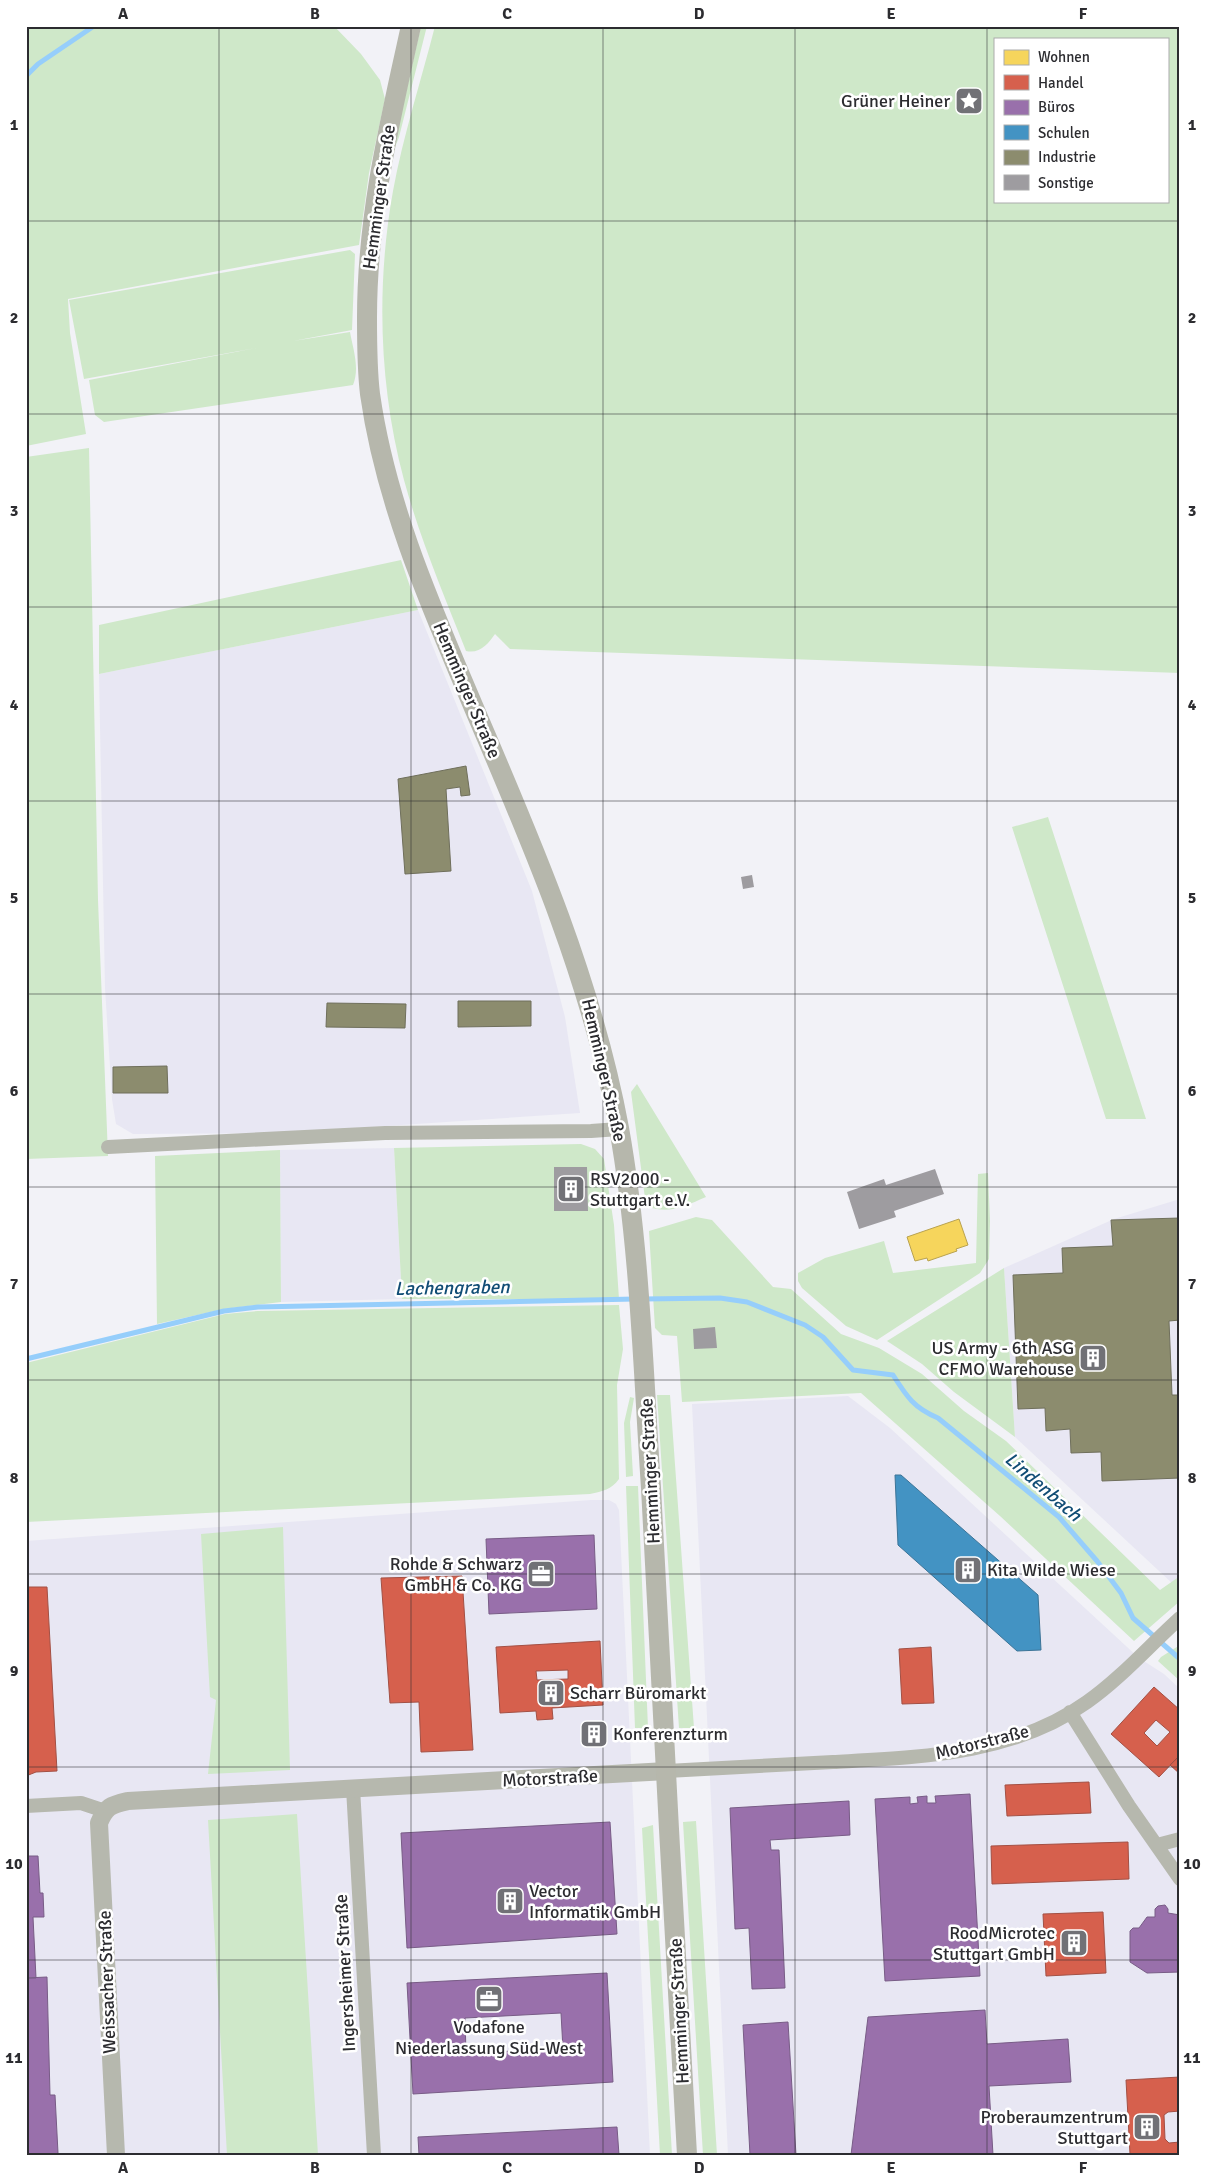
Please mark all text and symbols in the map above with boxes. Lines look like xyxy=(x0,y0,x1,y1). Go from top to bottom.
text: A xyxy=(118,4,129,24)
text: B xyxy=(310,4,320,24)
text: C xyxy=(502,4,512,24)
text: D xyxy=(694,4,705,24)
text: E xyxy=(886,4,896,24)
text: F xyxy=(1079,4,1088,24)
legend xyxy=(994,38,1168,202)
text: Wohnen xyxy=(1038,48,1090,66)
text: Handel xyxy=(1038,74,1084,92)
place icon: Grüner Heiner xyxy=(954,86,984,116)
place label: Grüner Heiner xyxy=(841,90,950,112)
text: Büros xyxy=(1038,98,1075,116)
text: 1 xyxy=(10,115,19,135)
text: 1 xyxy=(1188,115,1197,135)
street label: Hemminger Straße xyxy=(358,123,400,271)
text: Schulen xyxy=(1038,124,1090,142)
text: Industrie xyxy=(1038,148,1096,166)
text: Sonstige xyxy=(1038,174,1094,192)
text: 2 xyxy=(10,308,18,328)
text: 2 xyxy=(1188,308,1196,328)
text: 3 xyxy=(10,501,18,521)
text: 3 xyxy=(1188,501,1196,521)
street label: Hemminger Straße xyxy=(428,619,506,761)
text: 4 xyxy=(10,695,19,715)
text: 4 xyxy=(1188,695,1197,715)
text: 5 xyxy=(10,888,18,908)
text: 5 xyxy=(1188,888,1196,908)
street label: Hemminger Straße xyxy=(577,996,631,1144)
text: 6 xyxy=(10,1081,19,1101)
text: 6 xyxy=(1188,1081,1197,1101)
place label: RSV2000 - Stuttgart e.V. xyxy=(590,1168,690,1211)
building icon: RSV2000 - Stuttgart e.V. xyxy=(556,1174,586,1204)
text: 7 xyxy=(10,1274,19,1294)
text: 7 xyxy=(1188,1274,1197,1294)
water label: Lachengraben xyxy=(394,1275,510,1301)
place label: US Army - 6th ASG CFMO Warehouse xyxy=(931,1337,1074,1380)
building icon: US Army - 6th ASG CFMO Warehouse xyxy=(1078,1343,1108,1373)
street label: Hemminger Straße xyxy=(635,1398,665,1544)
water label: Lindenbach xyxy=(1000,1447,1087,1527)
text: 8 xyxy=(10,1468,19,1488)
text: 8 xyxy=(1188,1468,1197,1488)
place label: Rohde & Schwarz GmbH & Co. KG xyxy=(390,1553,522,1596)
building icon: Kita Wilde Wiese xyxy=(953,1555,983,1585)
office icon: Rohde & Schwarz GmbH & Co. KG xyxy=(526,1559,556,1589)
place label: Kita Wilde Wiese xyxy=(987,1559,1116,1581)
text: 9 xyxy=(10,1661,19,1681)
text: 9 xyxy=(1188,1661,1197,1681)
building icon: Scharr Büromarkt xyxy=(536,1678,566,1708)
place label: Scharr Büromarkt xyxy=(570,1682,706,1704)
building icon: Konferenzturm xyxy=(579,1719,609,1749)
street label: Motorstraße xyxy=(933,1720,1031,1764)
place label: Konferenzturm xyxy=(613,1723,728,1745)
street label: Motorstraße xyxy=(502,1765,598,1791)
text: 10 xyxy=(5,1854,23,1874)
text: 10 xyxy=(1183,1854,1201,1874)
place label: Vector Informatik GmbH xyxy=(529,1880,661,1923)
building icon: Vector Informatik GmbH xyxy=(495,1886,525,1916)
street label: Ingersheimer Straße xyxy=(330,1894,360,2052)
street label: Weissacher Straße xyxy=(94,1910,120,2054)
place label: RoodMicrotec Stuttgart GmbH xyxy=(933,1922,1055,1965)
building icon: RoodMicrotec Stuttgart GmbH xyxy=(1059,1928,1089,1958)
street label: Hemminger Straße xyxy=(664,1938,694,2084)
office icon: Vodafone Niederlassung Süd-West xyxy=(474,1984,504,2014)
place label: Vodafone Niederlassung Süd-West xyxy=(395,2016,583,2059)
text: 11 xyxy=(5,2048,23,2068)
text: 11 xyxy=(1183,2048,1201,2068)
place label: Proberaumzentrum Stuttgart xyxy=(980,2106,1128,2149)
building icon: Proberaumzentrum Stuttgart xyxy=(1132,2112,1162,2142)
text: A xyxy=(118,2158,129,2178)
text: B xyxy=(310,2158,320,2178)
text: C xyxy=(502,2158,512,2178)
text: D xyxy=(694,2158,705,2178)
text: E xyxy=(886,2158,896,2178)
text: F xyxy=(1079,2158,1088,2178)

